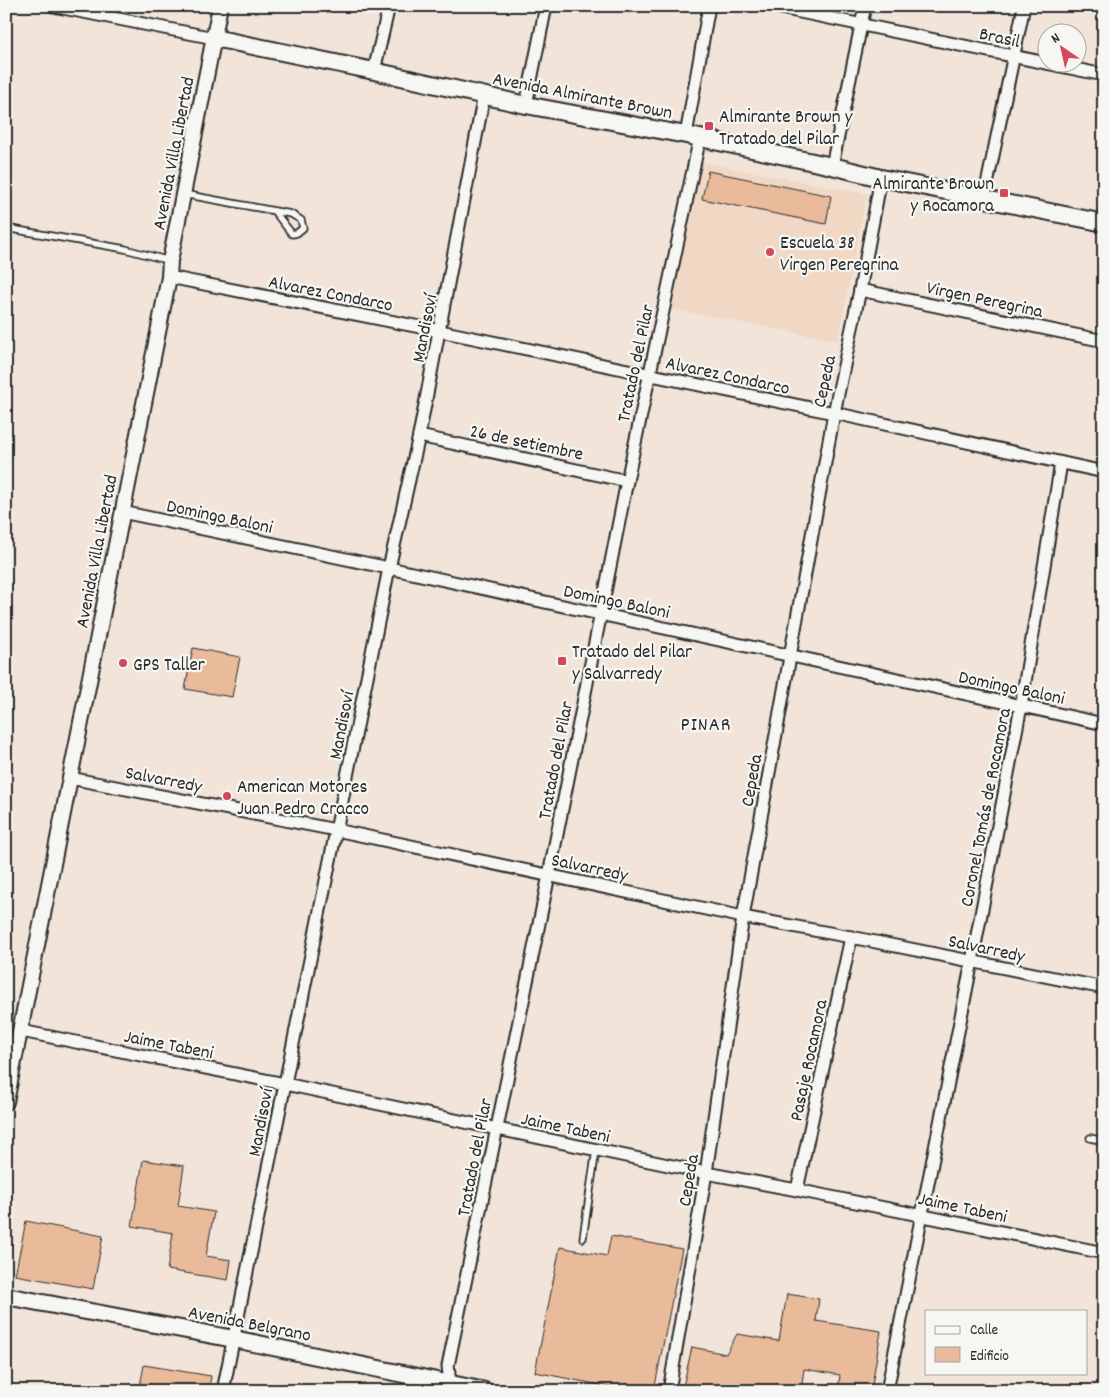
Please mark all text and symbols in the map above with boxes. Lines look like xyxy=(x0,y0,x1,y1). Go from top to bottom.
street label: Brasil xyxy=(976,22,1023,57)
north arrow xyxy=(1038,22,1088,72)
text: N xyxy=(1047,29,1064,49)
street label: Avenida Almirante Brown xyxy=(490,67,674,128)
street label: Avenida Villa Libertad xyxy=(147,75,204,233)
place label: Almirante Brown y Tratado del Pilar xyxy=(719,105,853,154)
marker: Almirante Brown y Tratado del Pilar xyxy=(703,120,715,132)
place label: Almirante Brown y Rocamora xyxy=(873,172,995,221)
marker: Almirante Brown y Rocamora xyxy=(998,187,1010,199)
place label: Escuela 38 Virgen Peregrina xyxy=(780,231,899,280)
marker: Escuela 38 Virgen Peregrina xyxy=(764,246,776,258)
street label: Alvarez Condarco xyxy=(266,270,395,321)
street label: Virgen Peregrina xyxy=(924,276,1046,327)
street label: Mandisoví xyxy=(407,291,447,365)
street label: Tratado del Pilar xyxy=(612,302,663,425)
street label: Alvarez Condarco xyxy=(663,351,792,404)
street label: Cepeda xyxy=(808,352,845,410)
street label: 26 de setiembre xyxy=(467,419,586,470)
street label: Avenida Villa Libertad xyxy=(70,473,127,631)
street label: Domingo Baloni xyxy=(164,494,275,543)
street label: Domingo Baloni xyxy=(561,579,672,628)
place label: Tratado del Pilar y Salvarredy xyxy=(572,640,692,689)
place label: GPS Taller xyxy=(133,653,205,680)
marker: Tratado del Pilar y Salvarredy xyxy=(556,655,568,667)
marker: GPS Taller xyxy=(117,657,129,669)
street label: Domingo Baloni xyxy=(956,665,1067,714)
street label: Mandisoví xyxy=(324,688,364,762)
street label: Tratado del Pilar xyxy=(533,699,582,822)
street label: Coronel Tomás de Rocamora xyxy=(955,705,1020,909)
district label: PINAR xyxy=(681,712,731,740)
street label: Cepeda xyxy=(736,751,772,809)
street label: Salvarredy xyxy=(123,761,204,802)
place label: American Motores Juan Pedro Cracco xyxy=(237,775,369,824)
marker: American Motores Juan Pedro Cracco xyxy=(221,790,233,802)
street label: Salvarredy xyxy=(548,848,630,891)
street label: Salvarredy xyxy=(945,929,1027,972)
street label: Pasaje Rocamora xyxy=(784,996,837,1124)
street label: Jaime Tabeni xyxy=(121,1025,216,1068)
street label: Mandisoví xyxy=(243,1085,283,1159)
street label: Tratado del Pilar xyxy=(452,1096,501,1219)
street label: Jaime Tabeni xyxy=(518,1107,613,1152)
street label: Cepeda xyxy=(673,1151,708,1209)
street label: Jaime Tabeni xyxy=(915,1187,1010,1232)
street label: Avenida Belgrano xyxy=(186,1300,313,1351)
legend xyxy=(925,1310,1088,1374)
text: Calle xyxy=(970,1320,999,1342)
text: Edificio xyxy=(970,1346,1009,1368)

